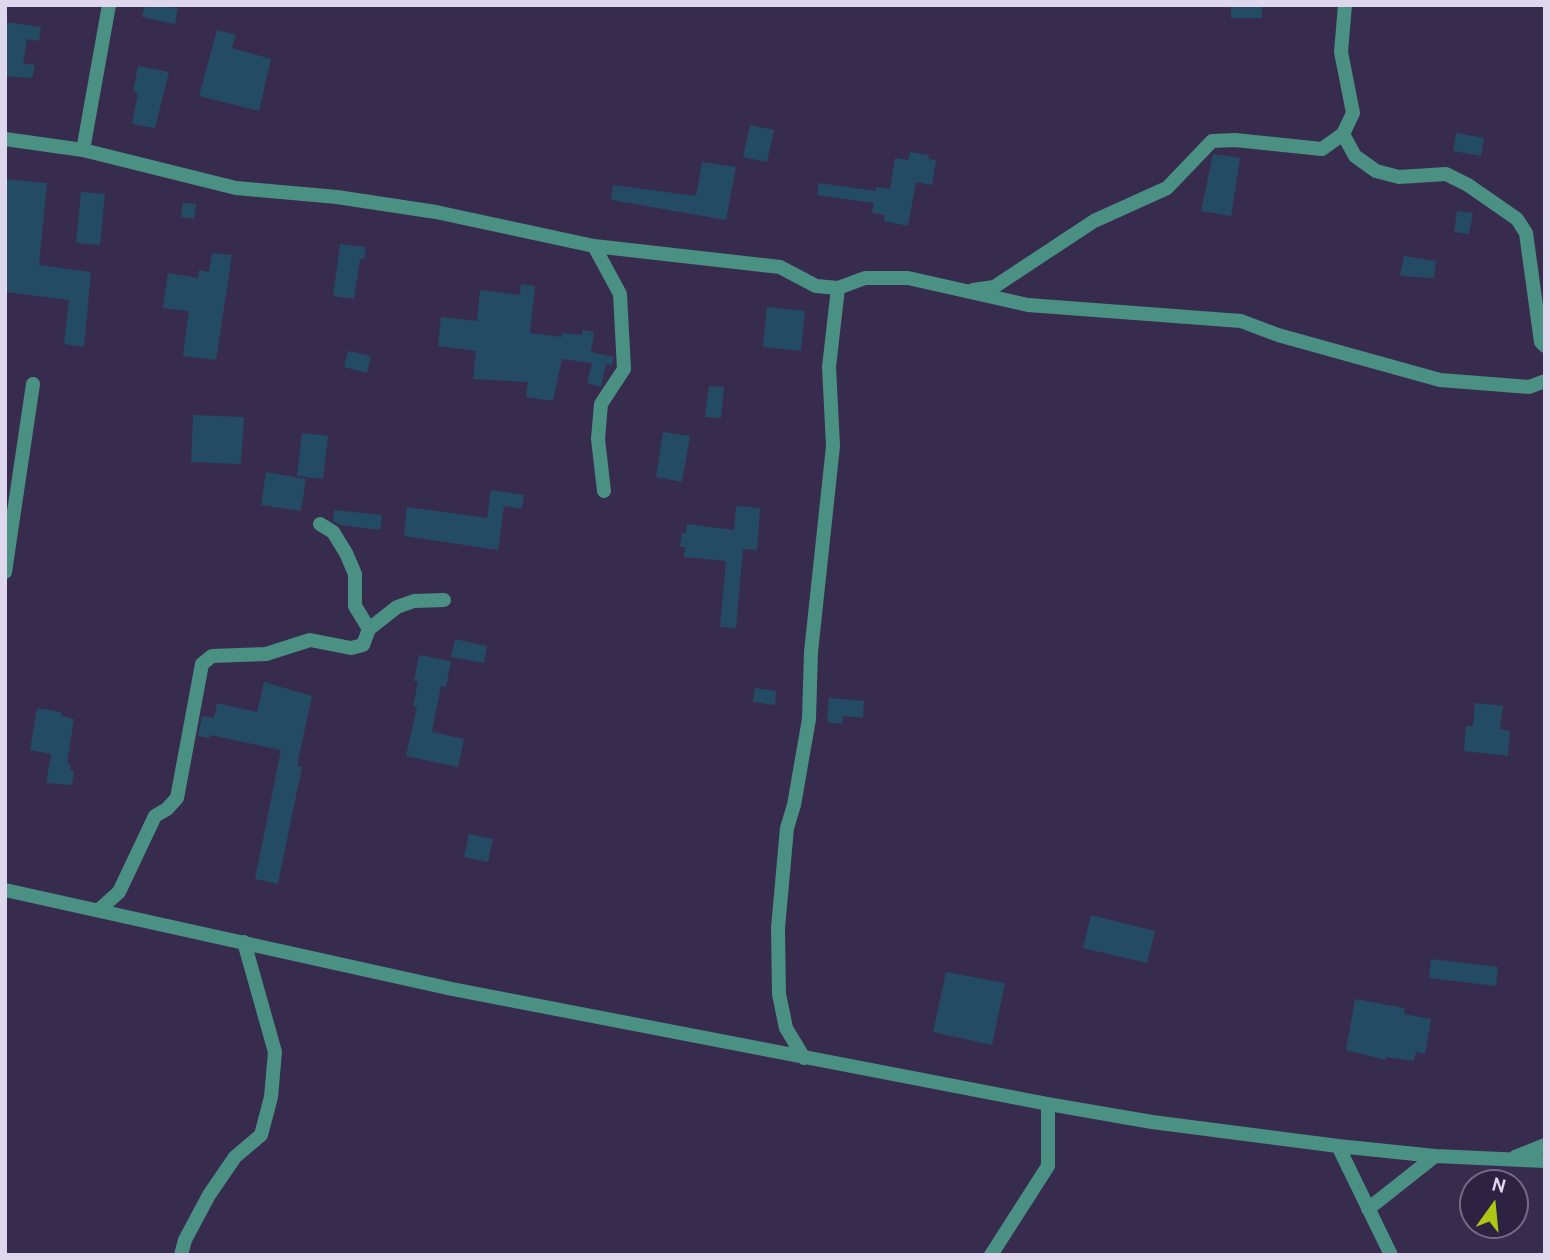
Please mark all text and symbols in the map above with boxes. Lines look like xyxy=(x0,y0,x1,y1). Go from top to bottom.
north arrow xyxy=(1459,1169,1529,1239)
text: N xyxy=(1490,1172,1509,1198)

